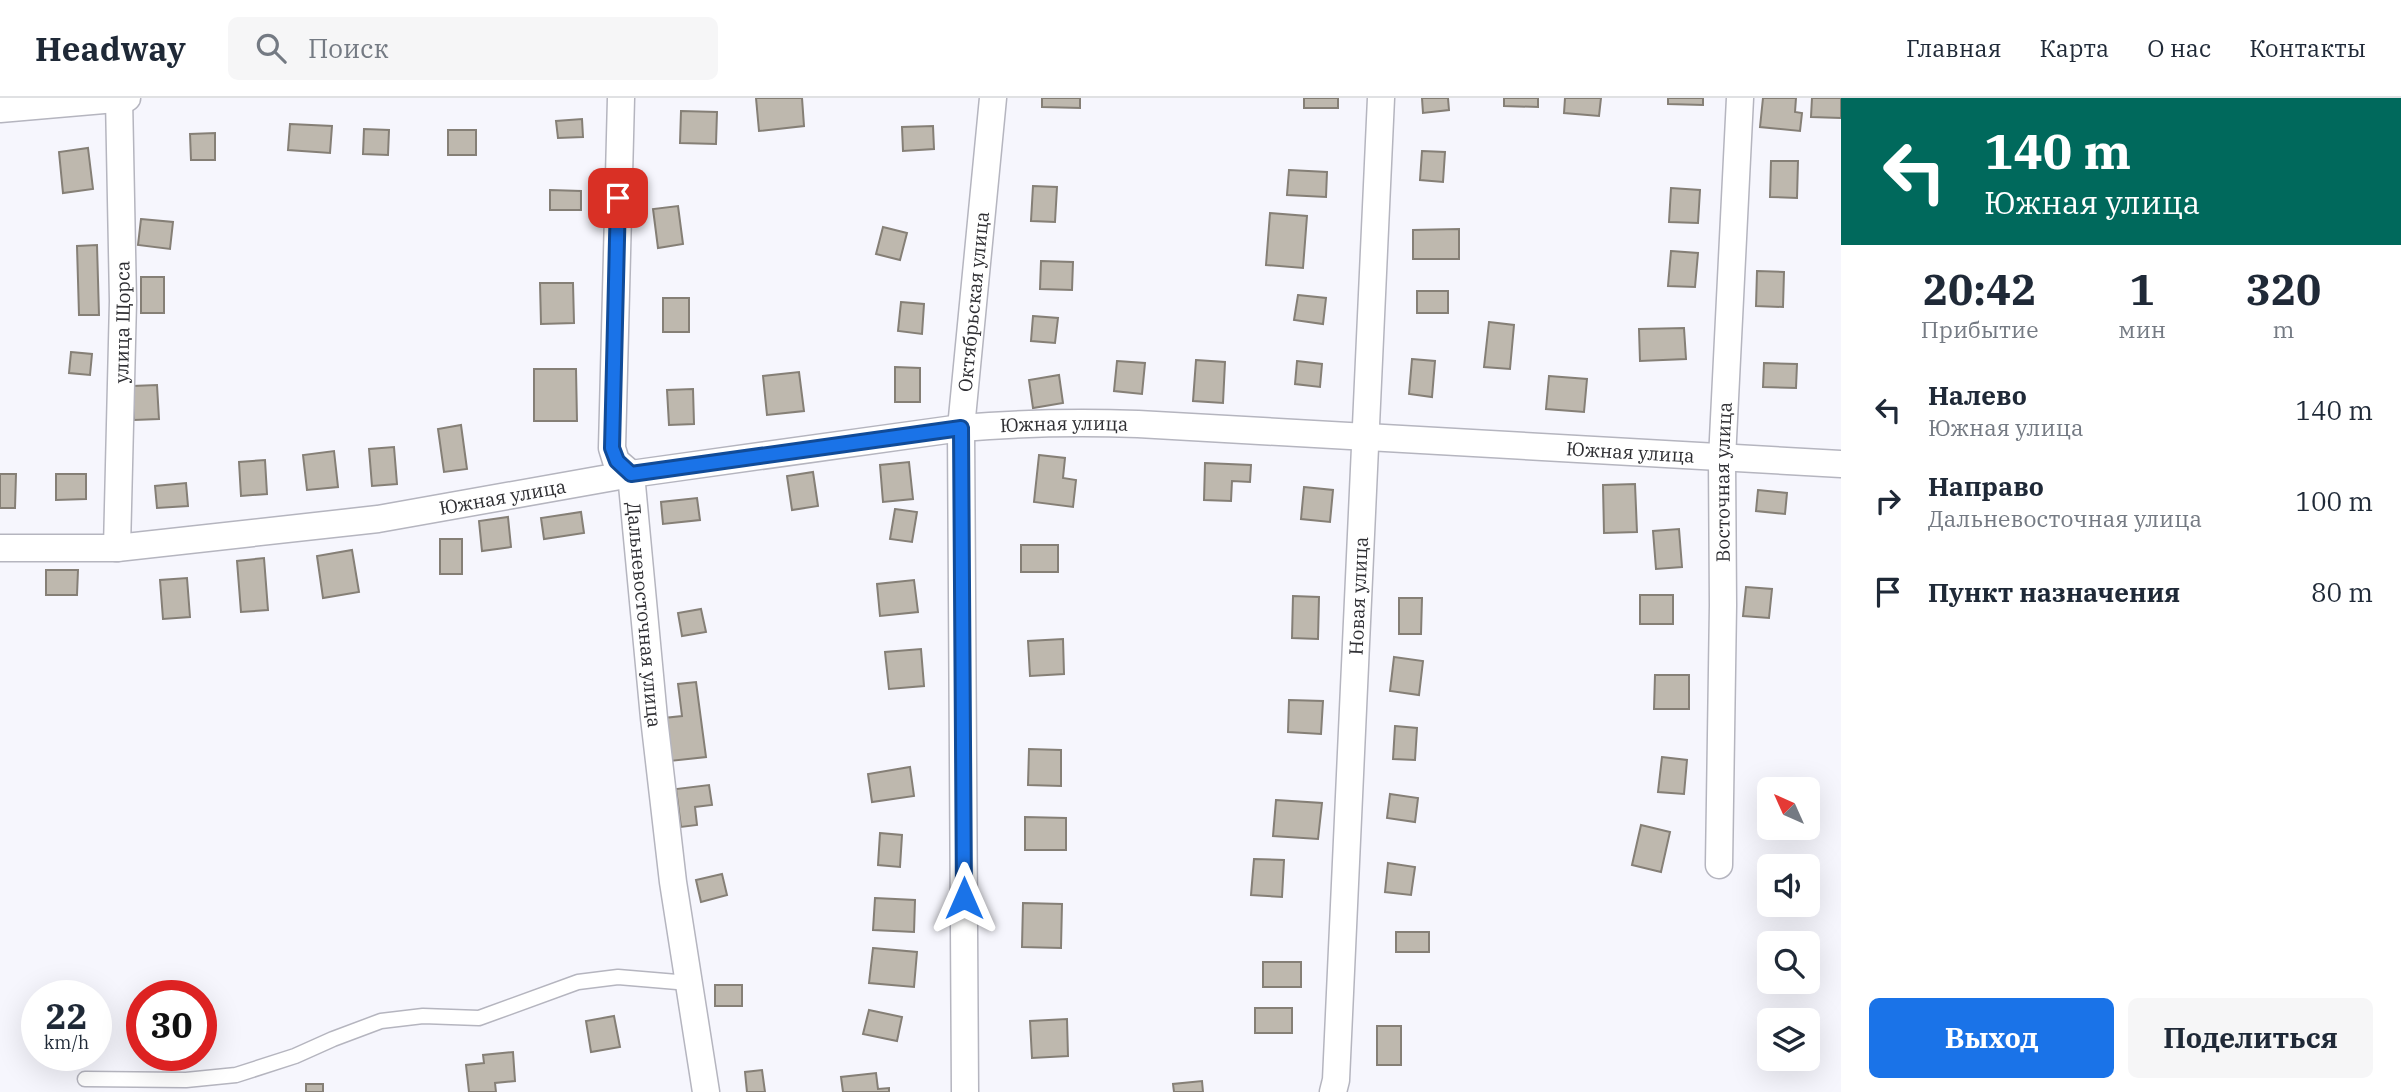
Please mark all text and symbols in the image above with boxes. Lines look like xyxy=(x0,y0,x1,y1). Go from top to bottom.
search box xyxy=(228,17,718,80)
text: Headway xyxy=(35,27,186,70)
icon: search xyxy=(252,29,290,67)
text: Поиск xyxy=(308,31,389,65)
text: Главная xyxy=(1906,32,2002,64)
text: Карта xyxy=(2040,32,2109,64)
text: О нас xyxy=(2147,32,2211,64)
text: Контакты xyxy=(2249,32,2366,64)
text: 140 m xyxy=(1984,119,2131,182)
icon: left xyxy=(1869,126,1960,217)
pin xyxy=(588,168,648,228)
icon: arrive xyxy=(599,179,637,217)
text: Южная улица xyxy=(1984,181,2200,223)
street label: Октябрьская улица xyxy=(953,210,994,393)
street label: улица Щорса xyxy=(109,261,135,384)
text: 20:42 xyxy=(1923,262,2036,317)
text: 1 xyxy=(2130,262,2155,317)
text: 320 xyxy=(2246,262,2321,317)
text: Прибытие xyxy=(1921,314,2039,344)
text: мин xyxy=(2118,314,2166,344)
text: m xyxy=(2273,314,2294,344)
text: Налево xyxy=(1928,378,2027,412)
icon: left xyxy=(1869,391,1907,429)
text: 140 m xyxy=(2295,393,2373,427)
street label: Восточная улица xyxy=(1710,401,1737,562)
street label: Южная улица xyxy=(999,411,1129,437)
text: Южная улица xyxy=(1928,412,2083,442)
street label: Южная улица xyxy=(1565,436,1695,468)
text: Направо xyxy=(1928,469,2044,503)
street label: Южная улица xyxy=(437,474,568,520)
icon: right xyxy=(1869,482,1907,520)
text: 100 m xyxy=(2295,484,2373,518)
street label: Дальневосточная улица xyxy=(622,501,667,729)
text: Дальневосточная улица xyxy=(1928,503,2202,533)
street label: Новая улица xyxy=(1343,536,1373,656)
icon: arrive xyxy=(1869,573,1907,611)
text: Пункт назначения xyxy=(1928,575,2180,609)
text: 80 m xyxy=(2311,575,2373,609)
north arrow xyxy=(1757,777,1820,840)
map controls xyxy=(1757,777,1820,1071)
button: sound xyxy=(1757,854,1820,917)
position arrow xyxy=(927,861,1001,935)
button: search xyxy=(1757,931,1820,994)
speed limit sign: 30 xyxy=(126,980,217,1071)
text: 22 xyxy=(45,993,88,1039)
button: Выход xyxy=(1869,998,2114,1078)
button: Поделиться xyxy=(2128,998,2373,1078)
button: layers xyxy=(1757,1008,1820,1071)
text: km/h xyxy=(44,1031,89,1054)

